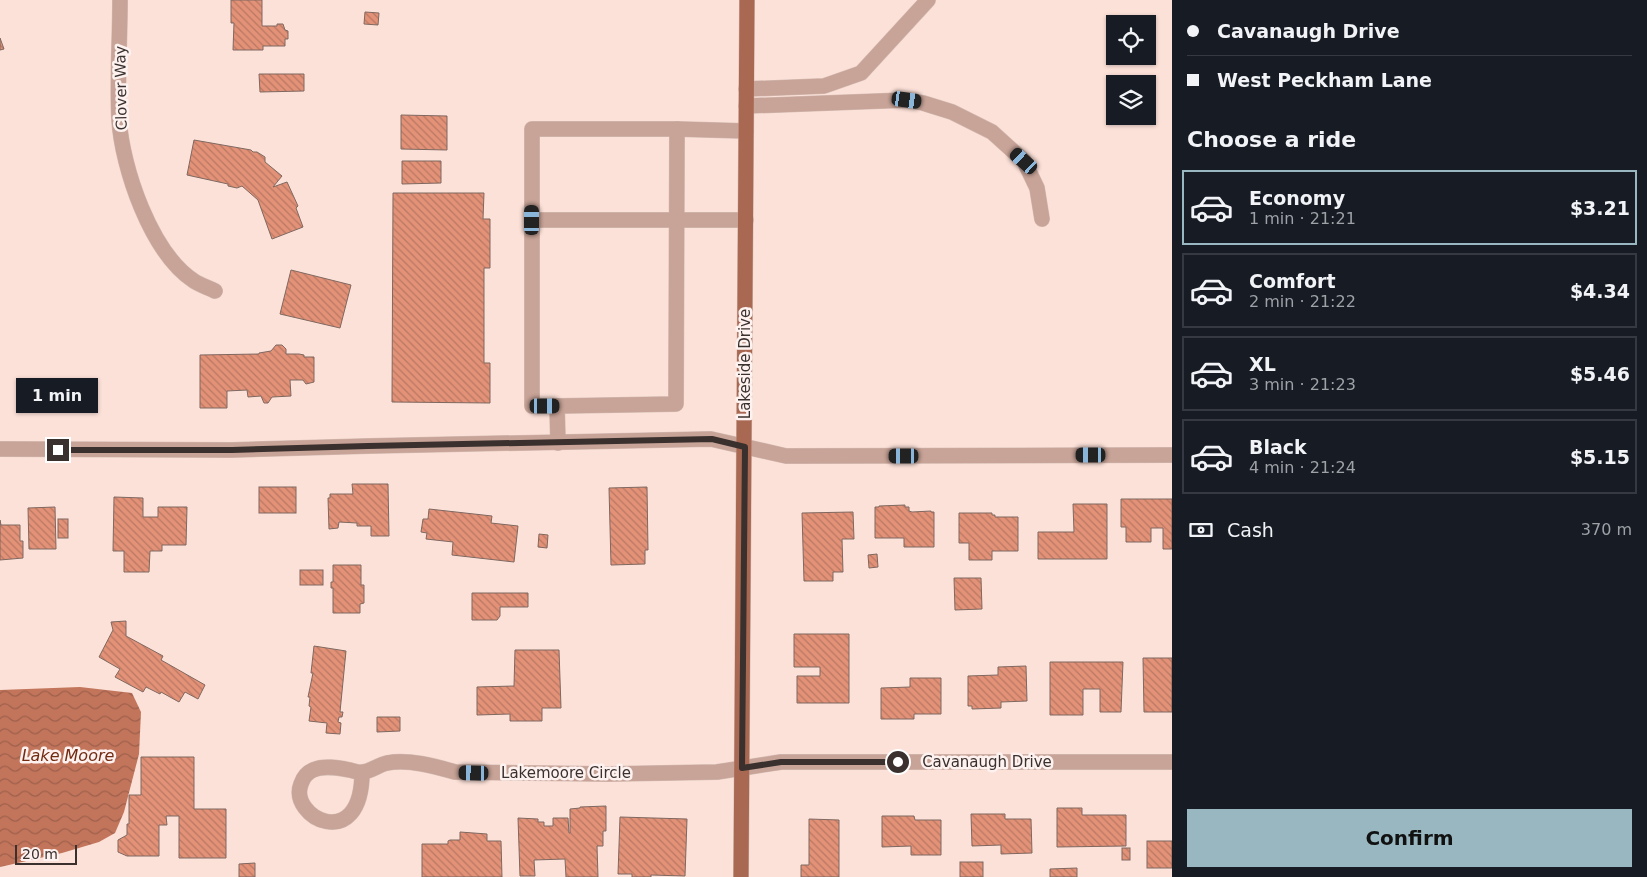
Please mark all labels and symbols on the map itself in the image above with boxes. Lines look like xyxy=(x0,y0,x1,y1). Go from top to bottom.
street label: Clover Way xyxy=(111,45,131,131)
car xyxy=(891,90,922,110)
car xyxy=(1007,145,1040,177)
car xyxy=(524,205,539,235)
street label: Lakeside Drive xyxy=(736,309,754,419)
callout: 1 min xyxy=(17,378,99,412)
car xyxy=(530,399,560,414)
route end xyxy=(47,439,69,461)
car xyxy=(1076,448,1106,463)
car xyxy=(889,449,919,464)
water label: Lake Moore xyxy=(22,746,115,765)
route start xyxy=(887,751,909,773)
street label: Cavanaugh Drive xyxy=(922,753,1052,771)
street label: Lakemoore Circle xyxy=(501,764,631,782)
car xyxy=(458,765,489,781)
scale bar xyxy=(15,842,78,865)

